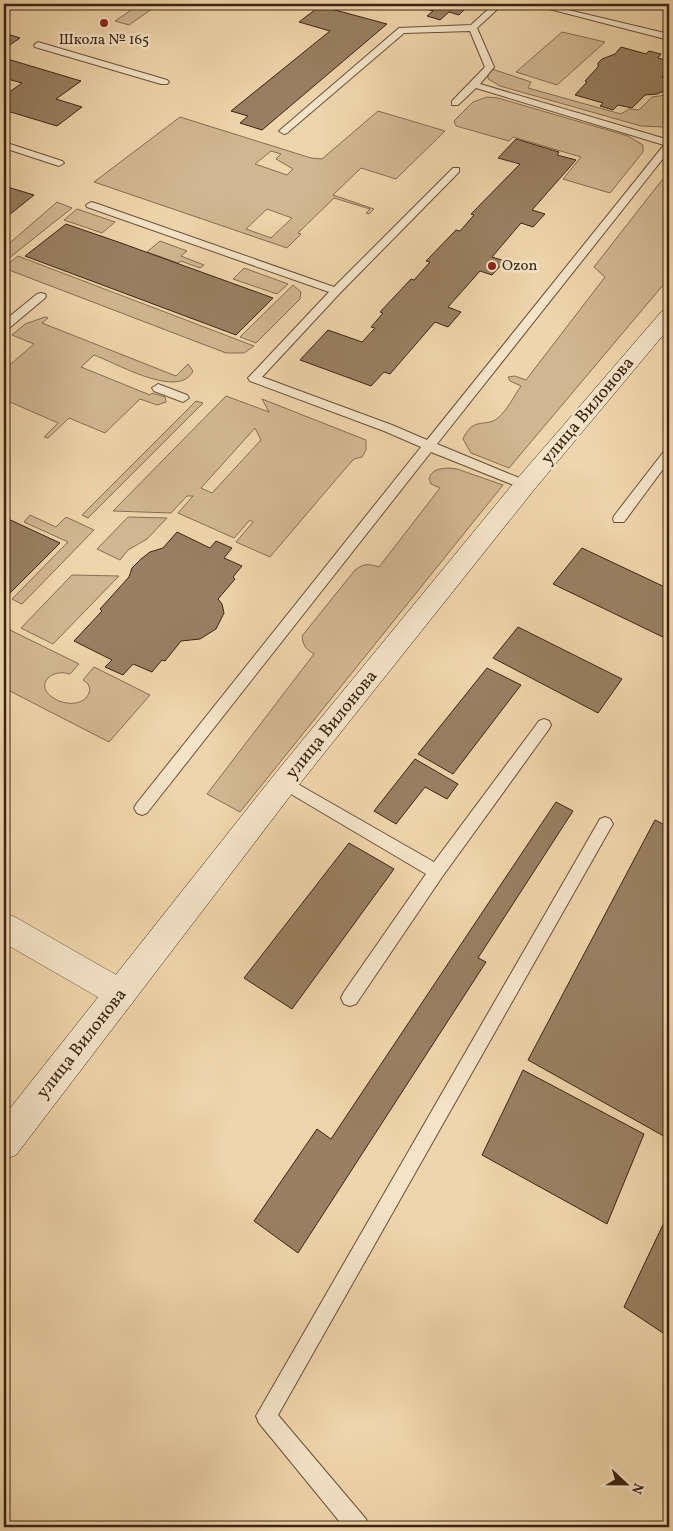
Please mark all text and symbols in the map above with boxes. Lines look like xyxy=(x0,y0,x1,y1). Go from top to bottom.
marker: Школа № 165 xyxy=(98,17,110,29)
place label: Школа № 165 xyxy=(59,30,149,51)
place label: Ozon xyxy=(502,256,537,277)
marker: Ozon xyxy=(486,260,498,272)
street label: улица Вилонова xyxy=(535,352,641,470)
street label: улица Вилонова xyxy=(280,665,384,785)
street label: улица Вилонова xyxy=(31,984,133,1104)
north arrow xyxy=(600,1458,650,1508)
text: N xyxy=(626,1480,647,1497)

